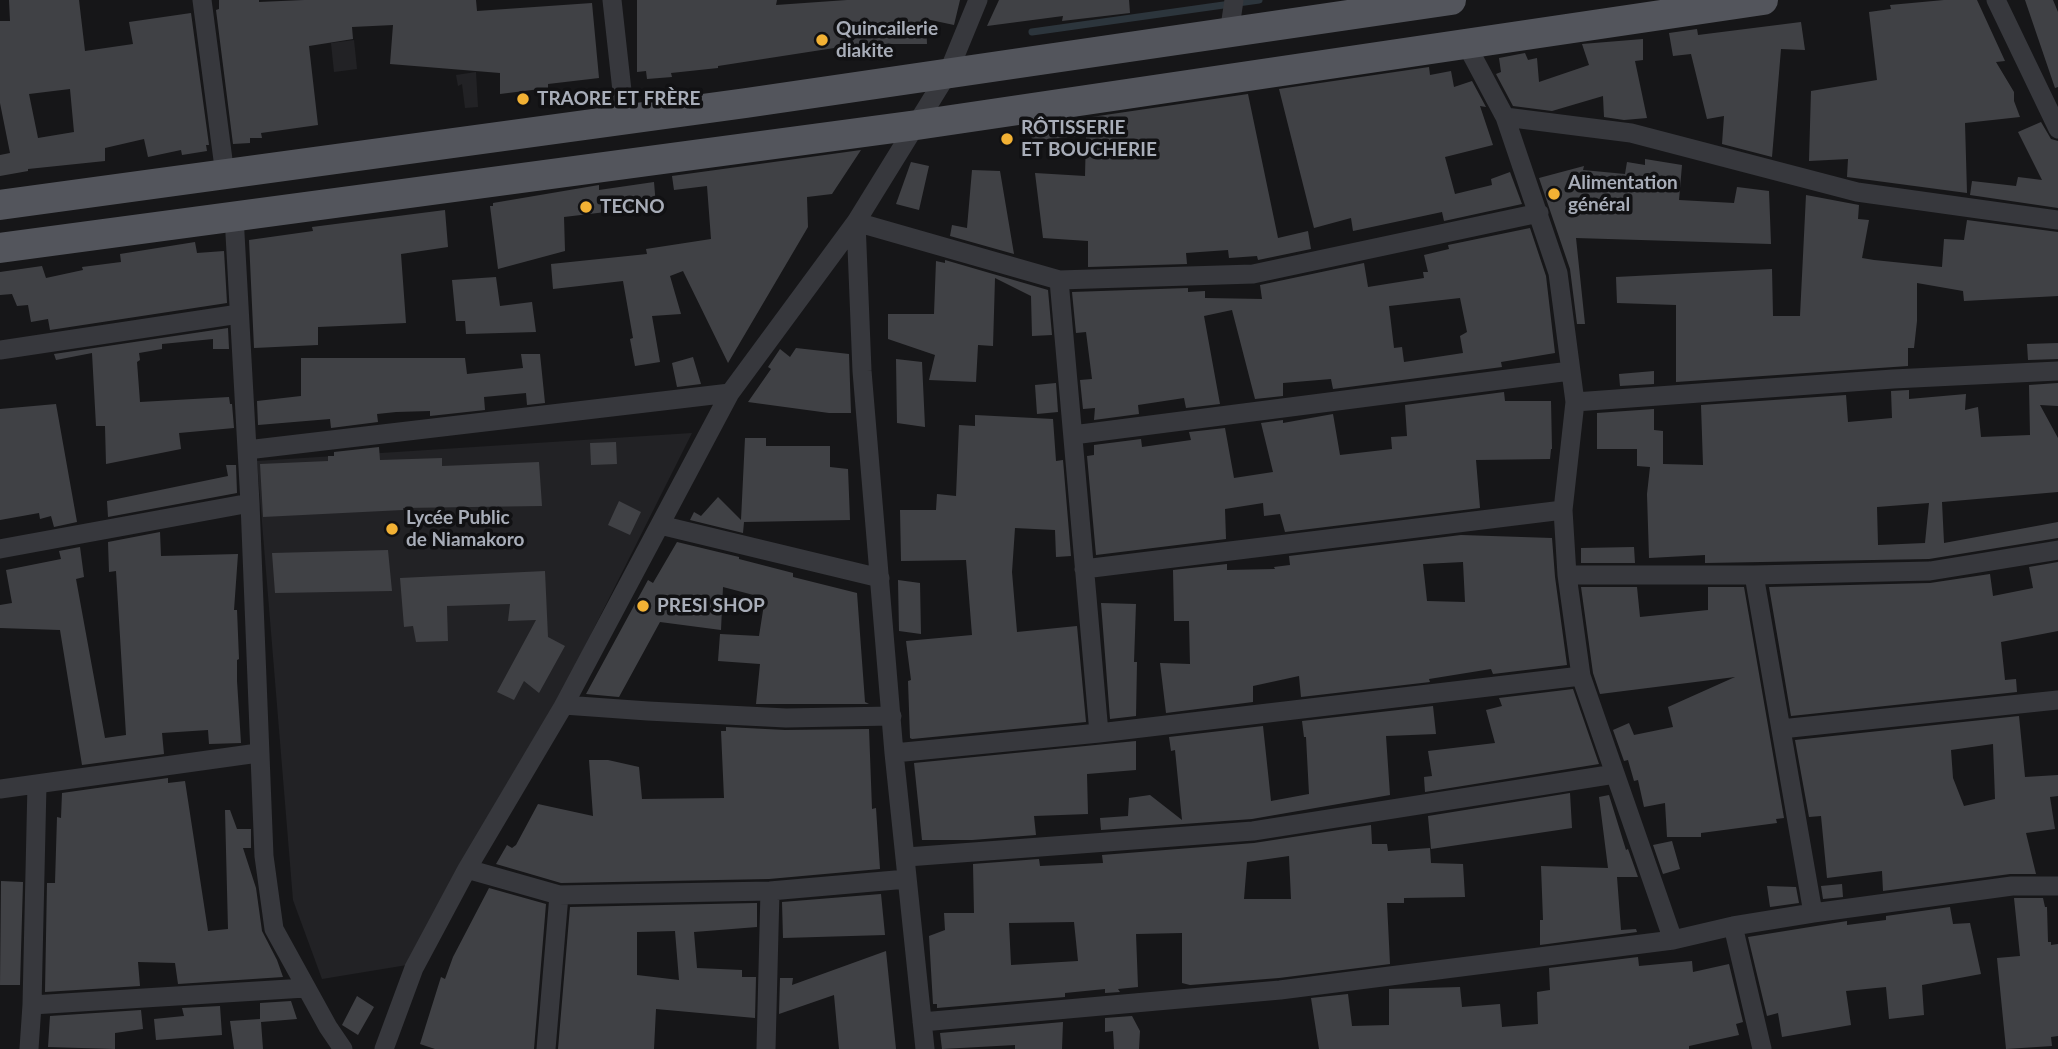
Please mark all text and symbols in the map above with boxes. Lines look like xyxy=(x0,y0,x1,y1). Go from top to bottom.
place label: Quincailerie diakite xyxy=(836,18,938,62)
marker: Quincailerie diakite xyxy=(814,32,830,48)
place label: TRAORE ET FRÈRE xyxy=(537,88,700,110)
marker: TRAORE ET FRÈRE xyxy=(515,91,531,107)
place label: RÔTISSERIE ET BOUCHERIE xyxy=(1021,117,1157,161)
marker: RÔTISSERIE ET BOUCHERIE xyxy=(999,131,1015,147)
place label: Alimentation général xyxy=(1568,172,1678,216)
marker: Alimentation général xyxy=(1546,186,1562,202)
place label: TECNO xyxy=(600,196,665,218)
marker: TECNO xyxy=(578,199,594,215)
place label: Lycée Public de Niamakoro xyxy=(406,507,524,551)
marker: Lycée Public de Niamakoro xyxy=(384,521,400,537)
place label: PRESI SHOP xyxy=(657,595,765,617)
marker: PRESI SHOP xyxy=(635,598,651,614)

